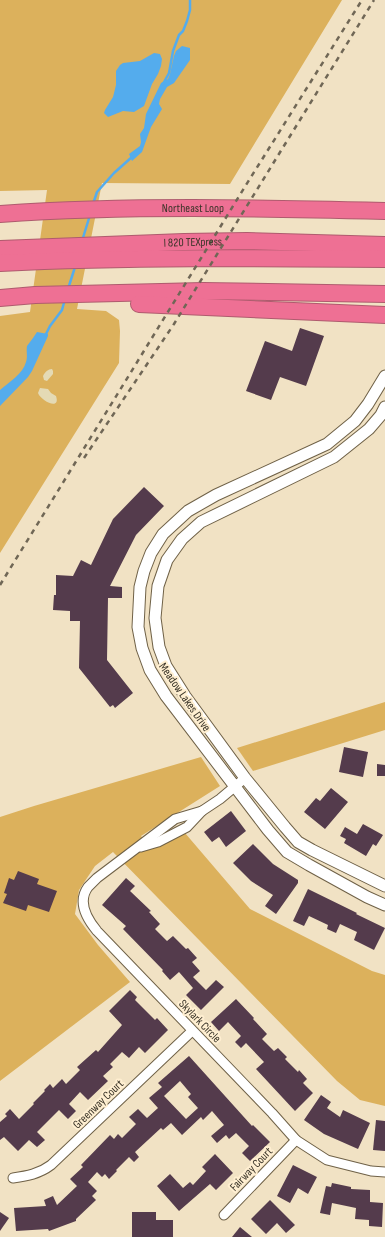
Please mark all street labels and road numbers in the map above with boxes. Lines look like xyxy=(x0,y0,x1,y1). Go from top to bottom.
street label: Northeast Loop xyxy=(162,201,224,216)
street label: I 820 TEXpress xyxy=(163,234,222,251)
street label: Meadow Lakes Drive xyxy=(155,660,214,735)
street label: Skylark Circle xyxy=(175,997,224,1046)
street label: Greenway Court xyxy=(70,1076,127,1132)
street label: Fairway Court xyxy=(227,1144,276,1194)

